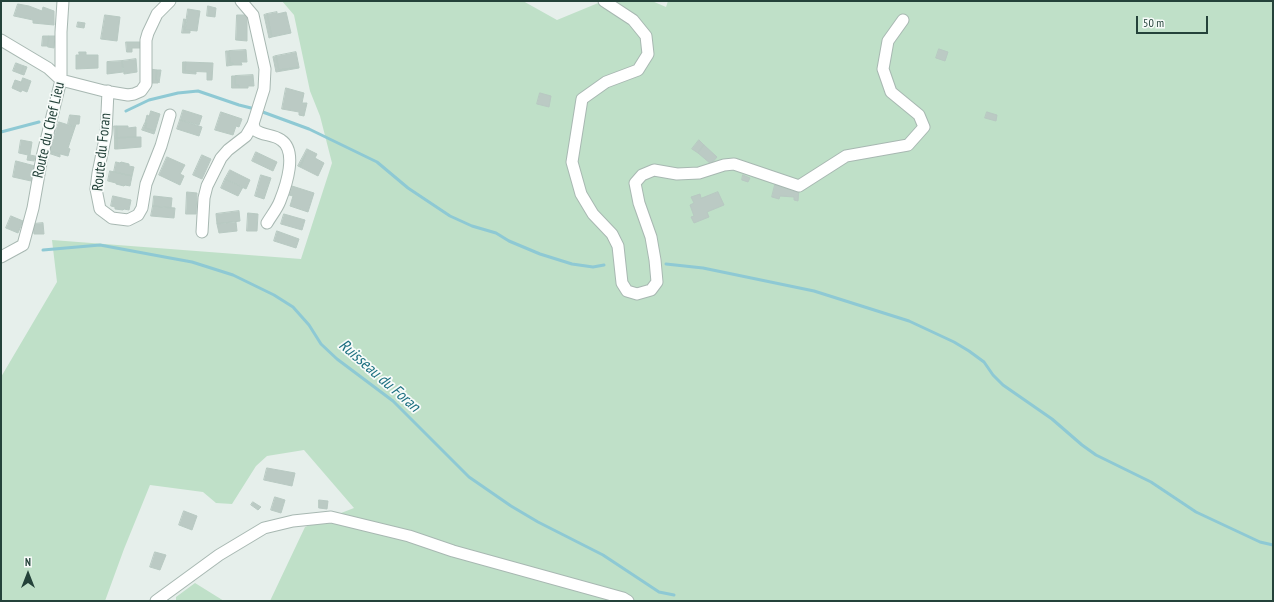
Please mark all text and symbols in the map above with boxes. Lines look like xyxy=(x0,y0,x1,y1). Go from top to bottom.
scale bar xyxy=(1138,8,1210,34)
text: 50 m xyxy=(1143,15,1164,30)
street label: Route du Chef Lieu xyxy=(29,80,69,180)
street label: Route du Foran xyxy=(89,112,115,192)
water label: Ruisseau du Foran xyxy=(335,336,423,416)
north arrow xyxy=(8,554,48,594)
text: N xyxy=(25,555,31,569)

